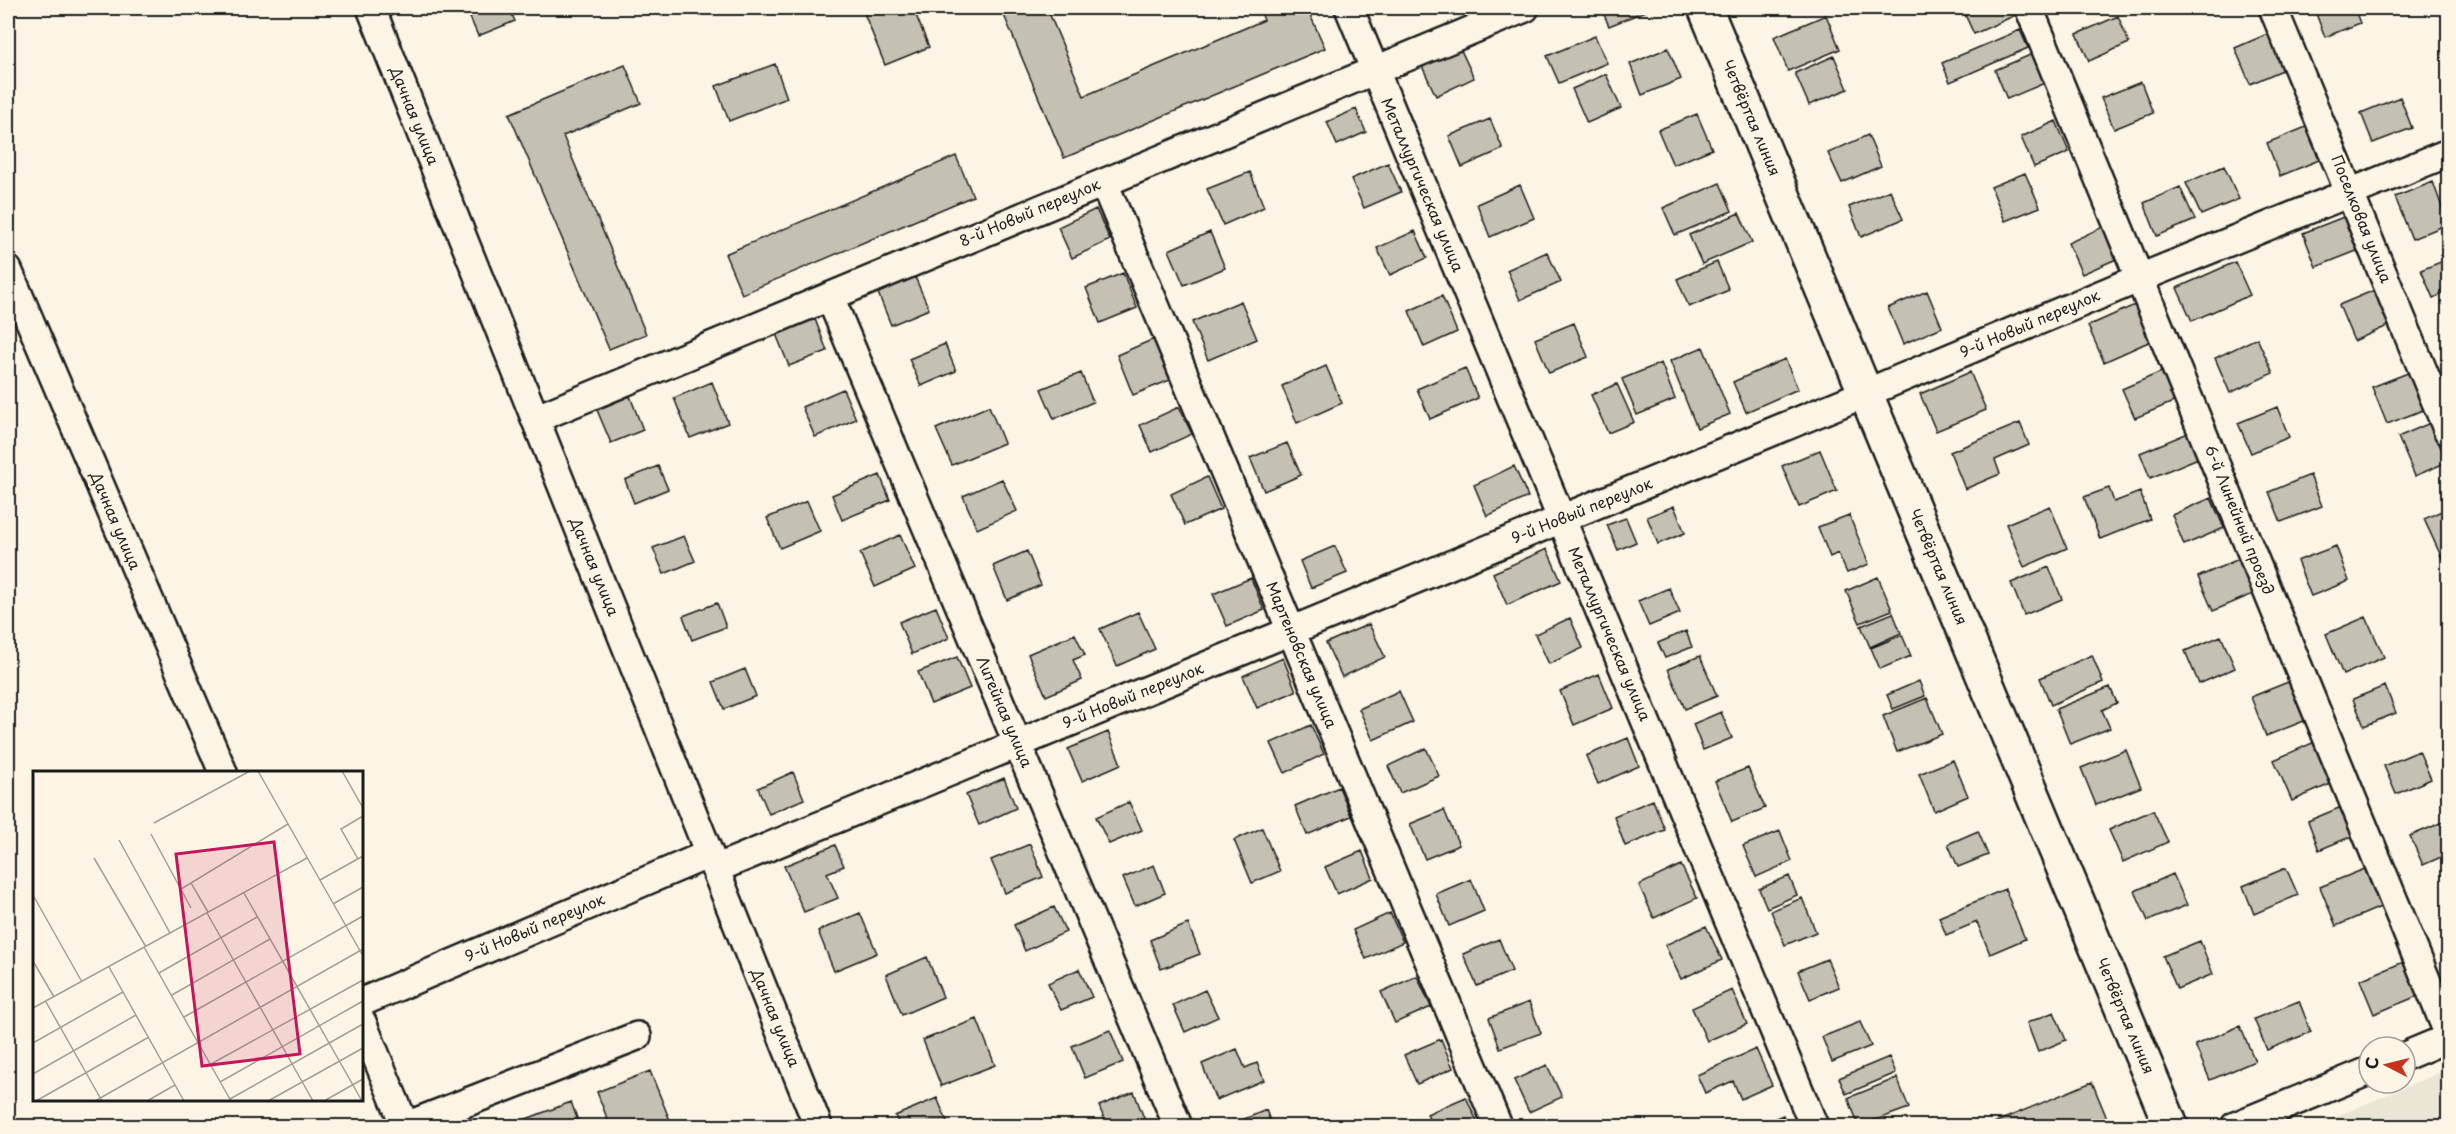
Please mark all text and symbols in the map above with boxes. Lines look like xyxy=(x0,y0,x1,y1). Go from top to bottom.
street label: Четвёртая линия xyxy=(1718,56,1787,179)
street label: Дачная улица xyxy=(385,62,446,169)
street label: Металлургическая улица xyxy=(1376,94,1471,276)
street label: Поселковая улица xyxy=(2326,151,2399,286)
street label: 8-й Новый переулок xyxy=(956,172,1103,252)
street label: 9-й Новый переулок xyxy=(1956,283,2103,363)
street label: 6-й Линейный проезд xyxy=(2200,441,2281,598)
street label: Дачная улица xyxy=(85,467,148,574)
street label: 9-й Новый переулок xyxy=(1508,471,1655,548)
street label: Четвёртая линия xyxy=(1905,505,1974,628)
street label: Дачная улица xyxy=(565,513,626,620)
street label: Металлургическая улица xyxy=(1563,543,1658,725)
street label: Мартеновская улица xyxy=(1261,578,1344,732)
street label: Литейная улица xyxy=(972,652,1039,771)
street label: 9-й Новый переулок xyxy=(1059,656,1206,733)
inset map xyxy=(33,771,363,1101)
street label: 9-й Новый переулок xyxy=(461,887,608,967)
street label: Четвёртая линия xyxy=(2092,954,2161,1077)
street label: Дачная улица xyxy=(746,964,807,1071)
north arrow xyxy=(2357,1035,2417,1095)
text: С xyxy=(2358,1056,2384,1070)

